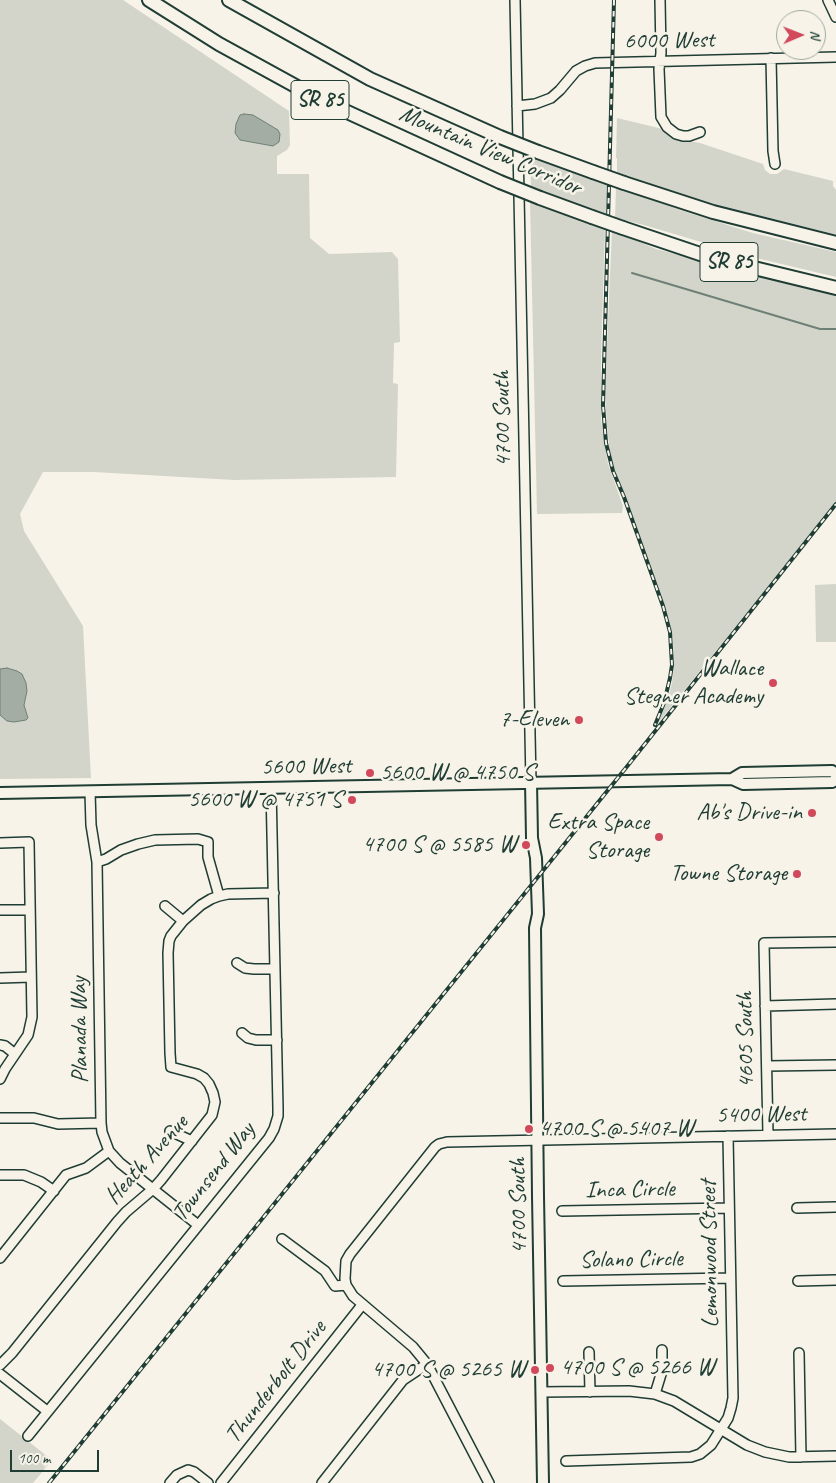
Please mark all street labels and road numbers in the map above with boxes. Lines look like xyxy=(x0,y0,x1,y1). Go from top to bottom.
street label: 6000 West xyxy=(624,26,714,56)
road number: SR 85 xyxy=(291,80,349,120)
street label: Mountain View Corridor xyxy=(395,100,585,202)
road number: SR 85 xyxy=(700,242,758,282)
street label: 4700 South xyxy=(488,370,518,468)
street label: 5600 West xyxy=(261,752,351,782)
street label: Planada Way xyxy=(65,976,95,1084)
street label: 4605 South xyxy=(731,991,761,1089)
street label: 5400 West xyxy=(716,1100,806,1130)
street label: Heath Avenue xyxy=(99,1109,195,1211)
street label: Townsend Way xyxy=(166,1117,262,1227)
street label: 4700 South xyxy=(504,1157,534,1255)
street label: Inca Circle xyxy=(585,1175,675,1205)
street label: Lemonwood Street xyxy=(694,1180,726,1328)
street label: Solano Circle xyxy=(579,1245,683,1275)
street label: Thunderbolt Drive xyxy=(219,1315,333,1449)

